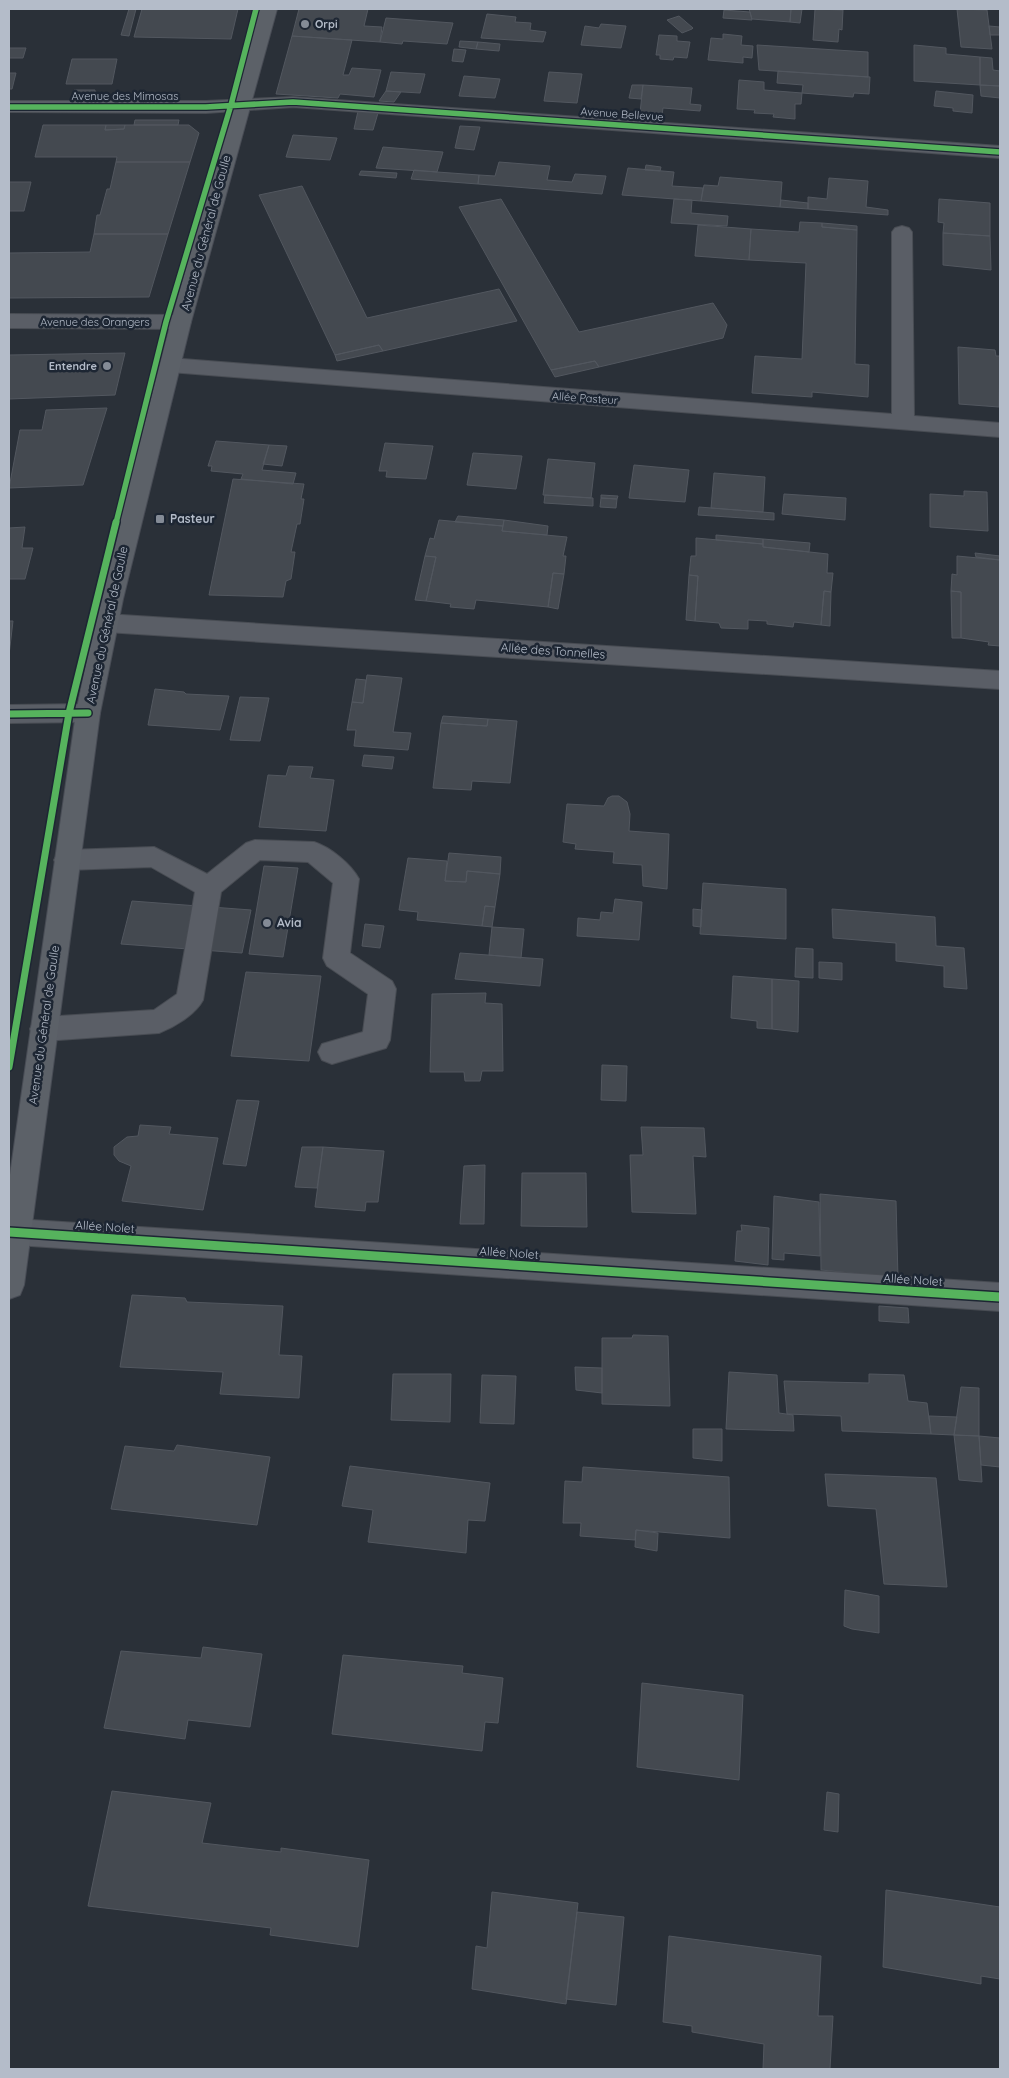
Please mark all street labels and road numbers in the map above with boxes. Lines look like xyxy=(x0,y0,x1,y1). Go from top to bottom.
street label: Avenue des Mimosas xyxy=(72,89,178,103)
street label: Avenue Bellevue xyxy=(580,104,664,124)
street label: Avenue du Général de Gaulle xyxy=(178,153,234,312)
street label: Avenue des Orangers xyxy=(40,315,150,329)
street label: Allée Pasteur xyxy=(551,389,619,407)
street label: Avenue du Général de Gaulle xyxy=(82,545,131,705)
street label: Allée des Tonnelles xyxy=(500,639,606,662)
street label: Avenue du Général de Gaulle xyxy=(25,944,62,1105)
street label: Allée Nolet xyxy=(75,1217,135,1236)
street label: Allée Nolet xyxy=(479,1243,539,1262)
street label: Allée Nolet xyxy=(883,1270,943,1289)

